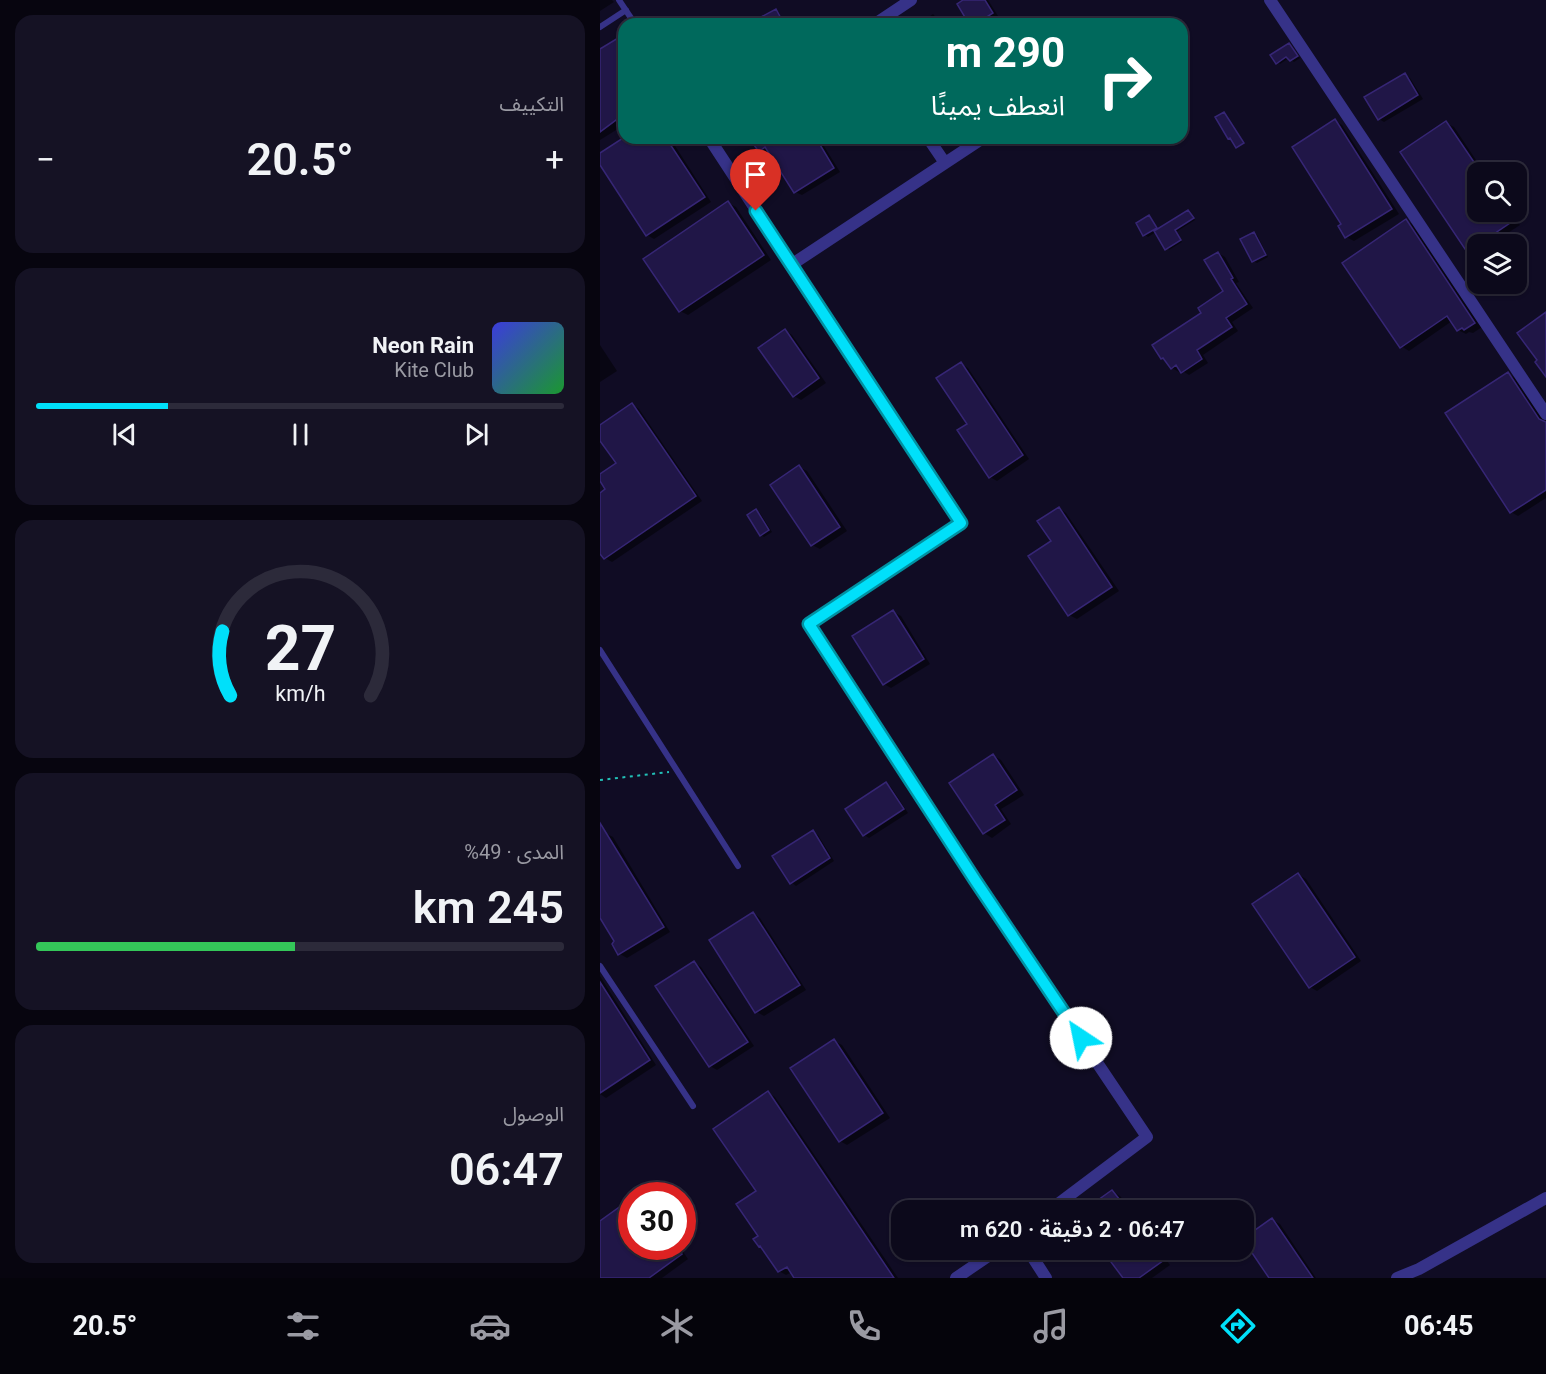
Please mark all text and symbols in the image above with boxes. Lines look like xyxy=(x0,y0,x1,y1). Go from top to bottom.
text: 290 m xyxy=(946,28,1065,77)
icon: right xyxy=(1086,42,1164,120)
text: انعطف يمينًا xyxy=(931,90,1065,122)
text: التكييف xyxy=(500,92,564,116)
text: 20.5° xyxy=(246,133,354,186)
text: − xyxy=(36,140,55,179)
text: + xyxy=(545,140,564,179)
pin xyxy=(730,149,781,211)
icon: arrive xyxy=(739,158,772,191)
map controls xyxy=(1467,162,1527,294)
button: search xyxy=(1467,162,1527,222)
button: layers xyxy=(1467,234,1527,294)
text: Neon Rain xyxy=(372,333,474,358)
text: Kite Club xyxy=(394,358,474,382)
icon: previous xyxy=(108,418,141,451)
icon: pause xyxy=(284,418,317,451)
icon: next xyxy=(460,418,493,451)
text: 27 xyxy=(264,612,336,685)
text: km/h xyxy=(275,681,325,706)
text: المدى · 49% xyxy=(464,840,564,864)
text: 245 km xyxy=(413,881,564,934)
position arrow xyxy=(1049,1006,1113,1070)
text: الوصول xyxy=(503,1102,564,1126)
text: 06:47 xyxy=(449,1143,564,1196)
speed limit sign: 30 xyxy=(618,1182,696,1260)
text: 06:47 · 2 دقيقة · 620 m xyxy=(960,1217,1185,1242)
icon: filters xyxy=(282,1305,324,1347)
icon: car xyxy=(469,1305,511,1347)
icon: climate xyxy=(656,1305,698,1347)
icon: phone xyxy=(843,1305,885,1347)
icon: music xyxy=(1030,1305,1072,1347)
icon: directions xyxy=(1217,1305,1259,1347)
text: 20.5° xyxy=(73,1310,137,1342)
text: 06:45 xyxy=(1404,1310,1474,1342)

